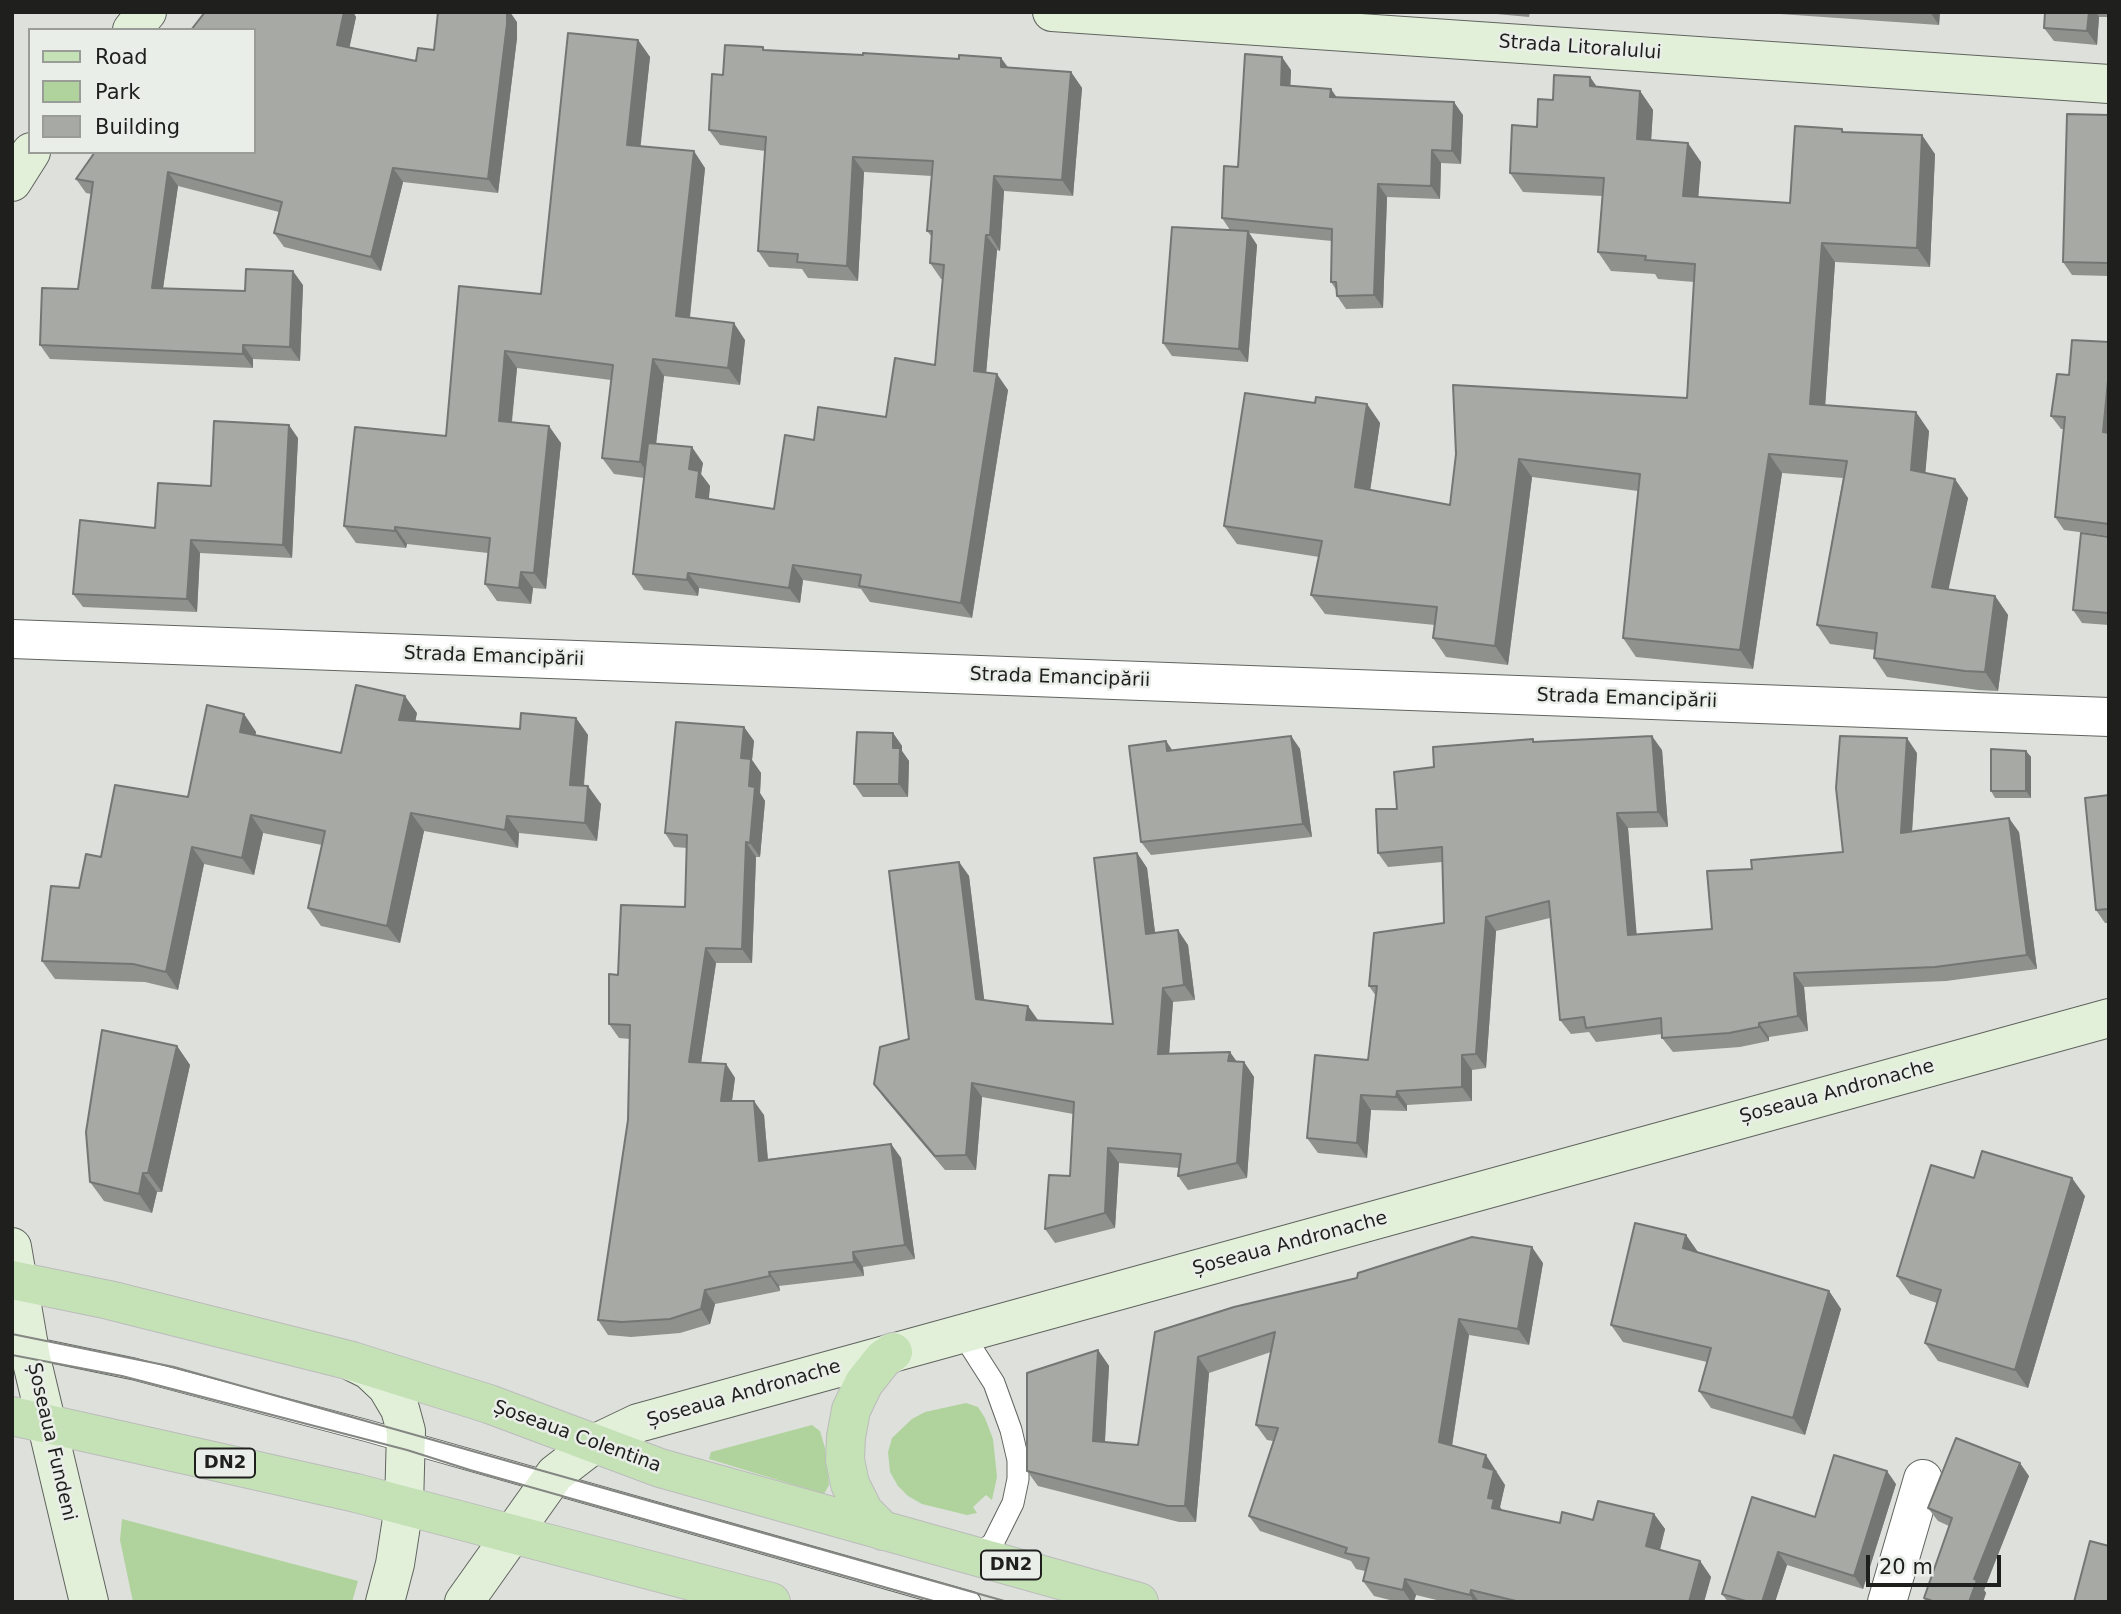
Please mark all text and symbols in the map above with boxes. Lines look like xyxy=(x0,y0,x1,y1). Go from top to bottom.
legend xyxy=(28,28,256,154)
street label: Strada Litoralului xyxy=(1498,31,1662,65)
text: Road xyxy=(95,45,148,69)
text: Park xyxy=(95,80,140,104)
text: Building xyxy=(95,115,180,139)
street label: Strada Emancipării xyxy=(403,642,585,672)
street label: Strada Emancipării xyxy=(969,663,1151,693)
street label: Strada Emancipării xyxy=(1536,684,1718,714)
street label: Șoseaua Andronache xyxy=(1737,1055,1937,1129)
street label: Șoseaua Andronache xyxy=(1190,1207,1390,1281)
street label: Șoseaua Andronache xyxy=(644,1355,844,1433)
street label: Șoseaua Fundeni xyxy=(22,1361,80,1523)
street label: Șoseaua Colentina xyxy=(490,1396,664,1478)
road number: DN2 xyxy=(195,1448,255,1478)
scale bar xyxy=(1869,1540,2004,1584)
road number: DN2 xyxy=(981,1550,1041,1580)
text: 20 m xyxy=(1879,1555,1933,1579)

